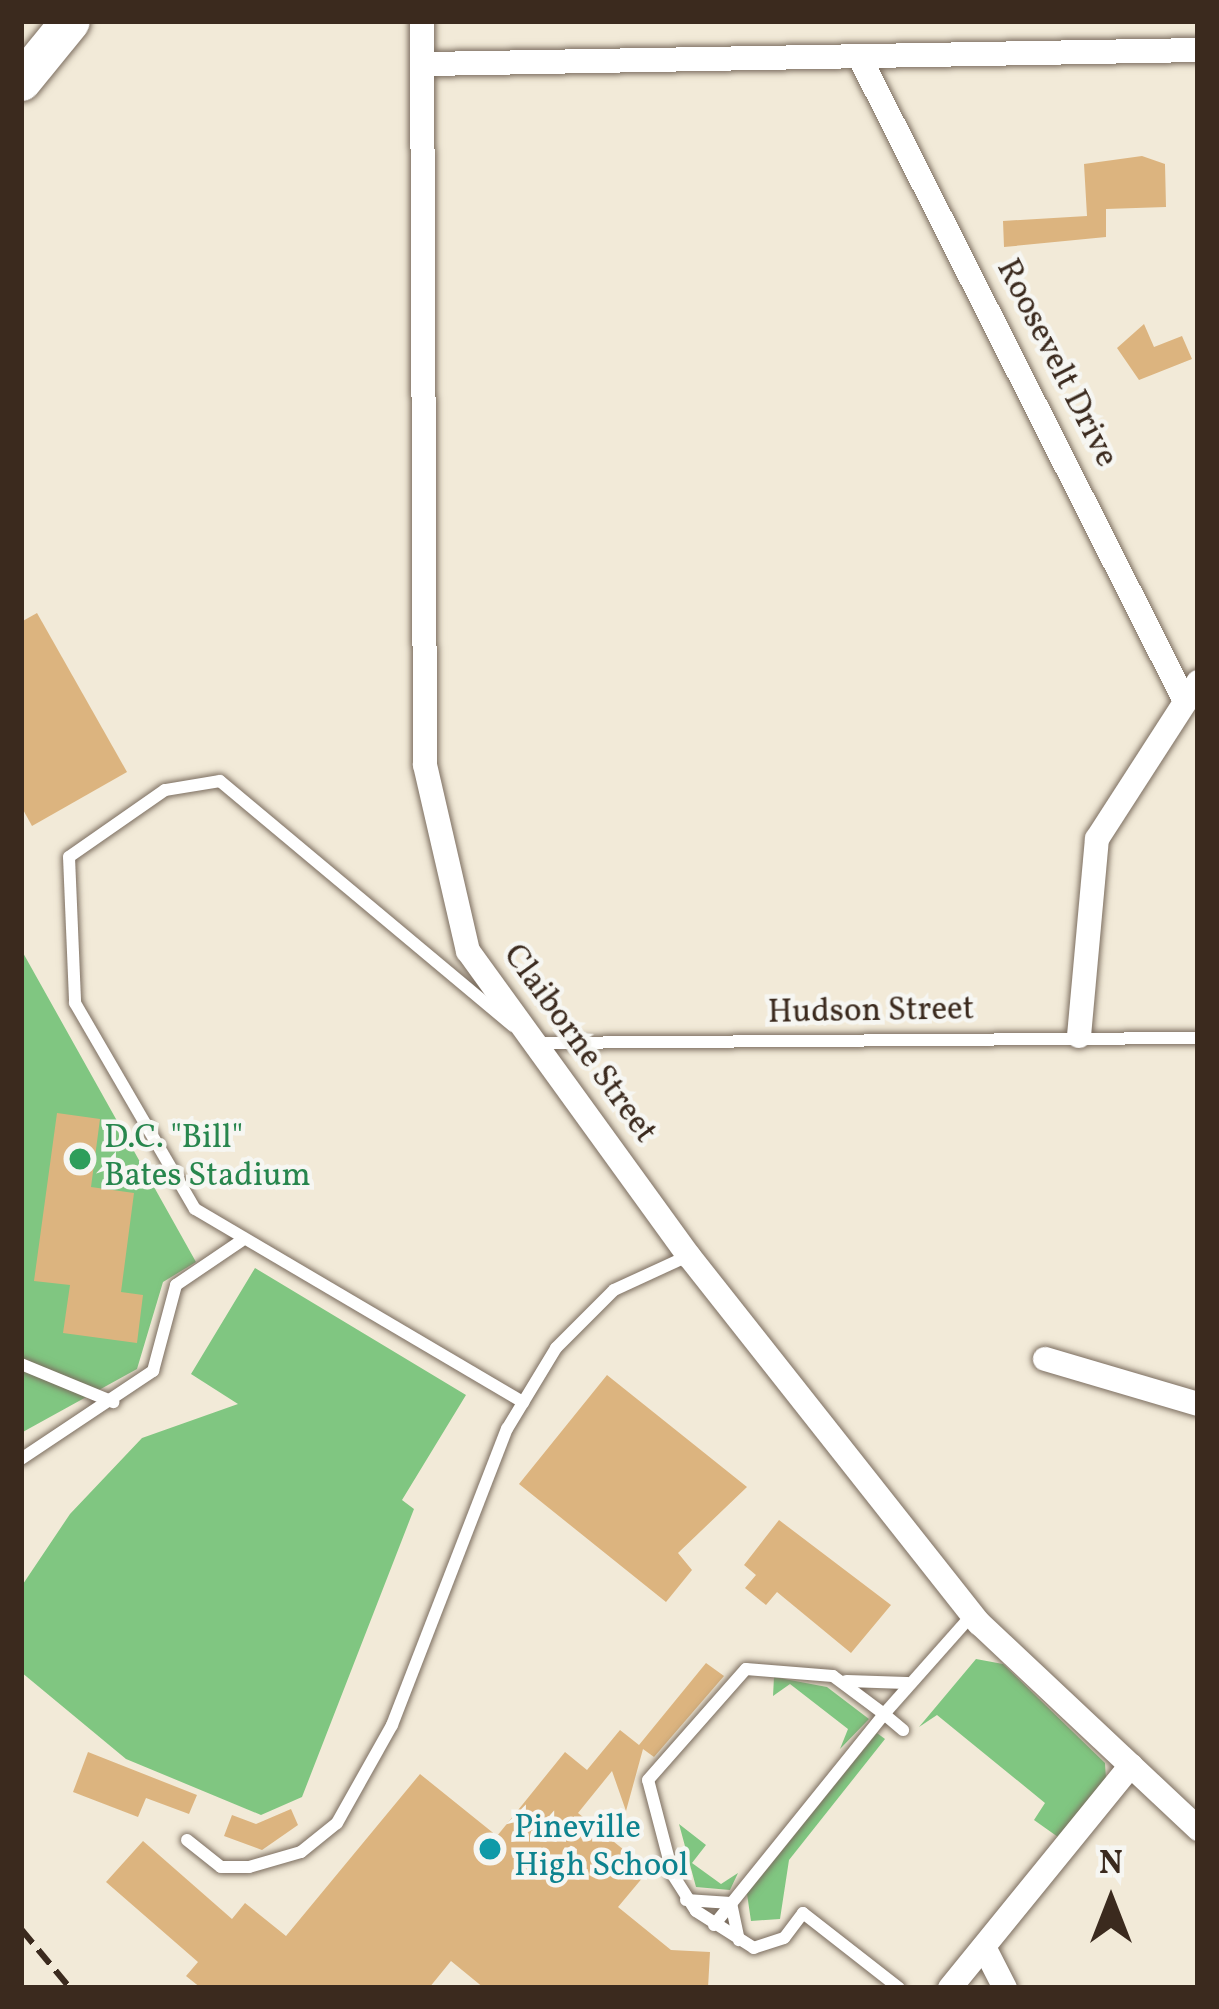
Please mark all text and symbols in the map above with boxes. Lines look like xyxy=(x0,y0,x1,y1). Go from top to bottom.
street label: Roosevelt Drive xyxy=(986,254,1124,474)
street label: Claiborne Street xyxy=(493,938,663,1152)
street label: Hudson Street xyxy=(767,991,975,1035)
place label: D.C. "Bill" Bates Stadium xyxy=(104,1120,311,1198)
marker: D.C. "Bill" Bates Stadium xyxy=(67,1146,93,1172)
place label: Pineville High School xyxy=(514,1810,688,1888)
marker: Pineville High School xyxy=(477,1836,503,1862)
north arrow xyxy=(1051,1841,1171,1961)
text: N xyxy=(1099,1842,1123,1888)

